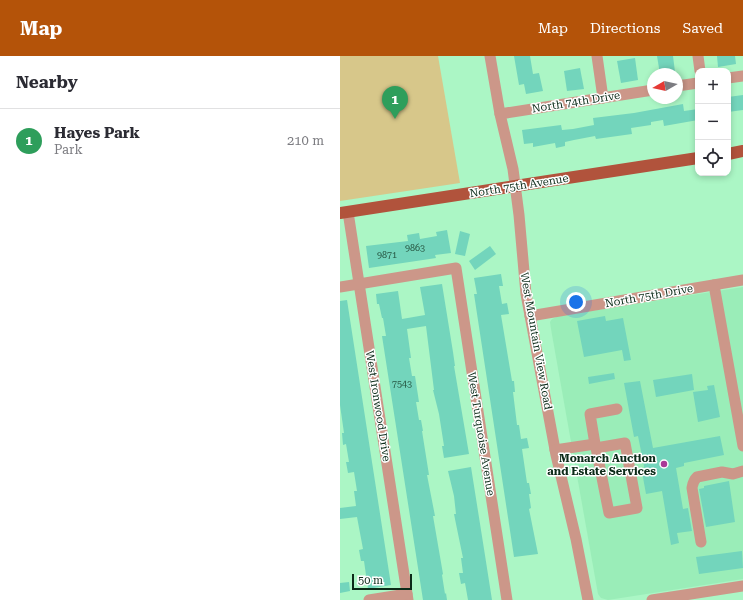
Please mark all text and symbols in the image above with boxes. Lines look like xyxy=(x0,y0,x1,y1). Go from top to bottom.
text: Map xyxy=(20,17,62,40)
text: Map xyxy=(538,20,568,36)
text: Directions xyxy=(590,20,660,36)
text: Saved xyxy=(682,20,723,36)
north arrow xyxy=(647,68,683,104)
map controls xyxy=(695,68,731,176)
button: + xyxy=(695,68,731,104)
text: Nearby xyxy=(16,72,78,92)
pin: 1 xyxy=(382,86,408,119)
street label: North 74th Drive xyxy=(531,89,621,115)
button: − xyxy=(695,104,731,140)
text: Hayes Park xyxy=(54,124,140,142)
text: 1 xyxy=(25,133,33,148)
text: 210 m xyxy=(287,133,324,148)
button: locate xyxy=(695,140,731,176)
text: Park xyxy=(54,142,83,157)
street label: North 75th Avenue xyxy=(469,172,569,200)
house number: 9863 xyxy=(405,243,425,253)
house number: 9871 xyxy=(377,250,397,260)
street label: West Mountain View Road xyxy=(517,271,555,411)
street label: North 75th Drive xyxy=(604,282,694,310)
your location xyxy=(566,292,586,312)
street label: West Ironwood Drive xyxy=(363,350,393,462)
street label: West Turquoise Avenue xyxy=(465,371,497,497)
house number: 7543 xyxy=(392,379,412,389)
place label: Monarch Auction and Estate Services xyxy=(547,452,657,478)
marker: Monarch Auction and Estate Services xyxy=(659,459,669,469)
scale bar xyxy=(352,572,412,591)
text: 50 m xyxy=(358,574,383,587)

